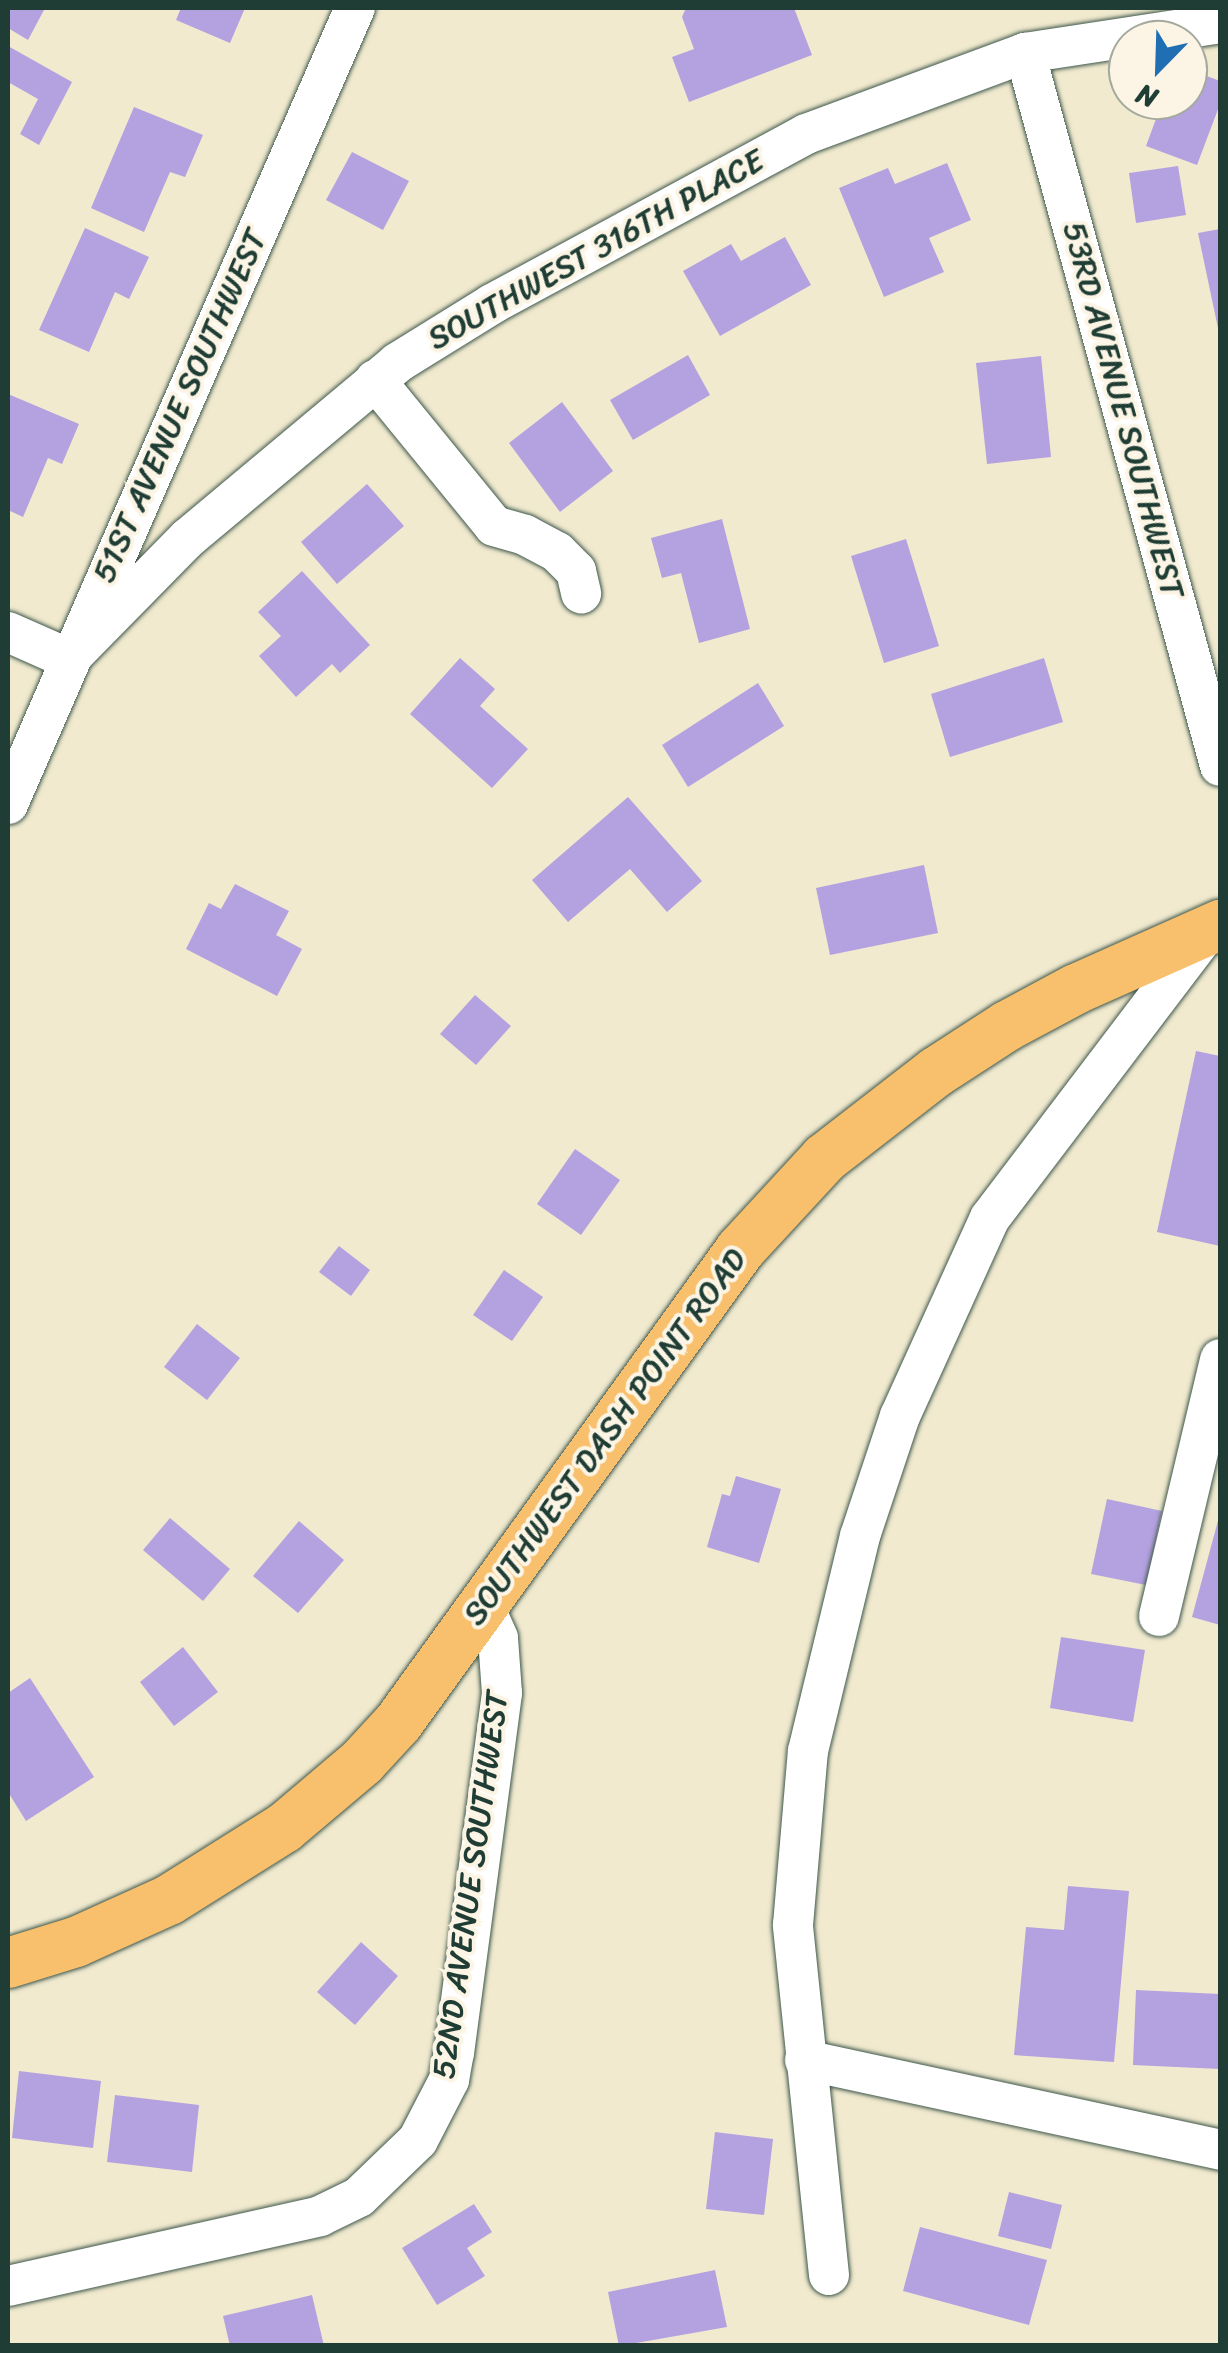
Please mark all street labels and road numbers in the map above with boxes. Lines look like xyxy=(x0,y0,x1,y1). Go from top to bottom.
street label: SOUTHWEST 316TH PLACE xyxy=(421,141,771,359)
street label: 53RD AVENUE SOUTHWEST xyxy=(1054,216,1192,604)
street label: 51ST AVENUE SOUTHWEST xyxy=(84,222,276,590)
street label: SOUTHWEST DASH POINT ROAD xyxy=(455,1241,755,1633)
street label: 52ND AVENUE SOUTHWEST xyxy=(425,1687,517,2083)

